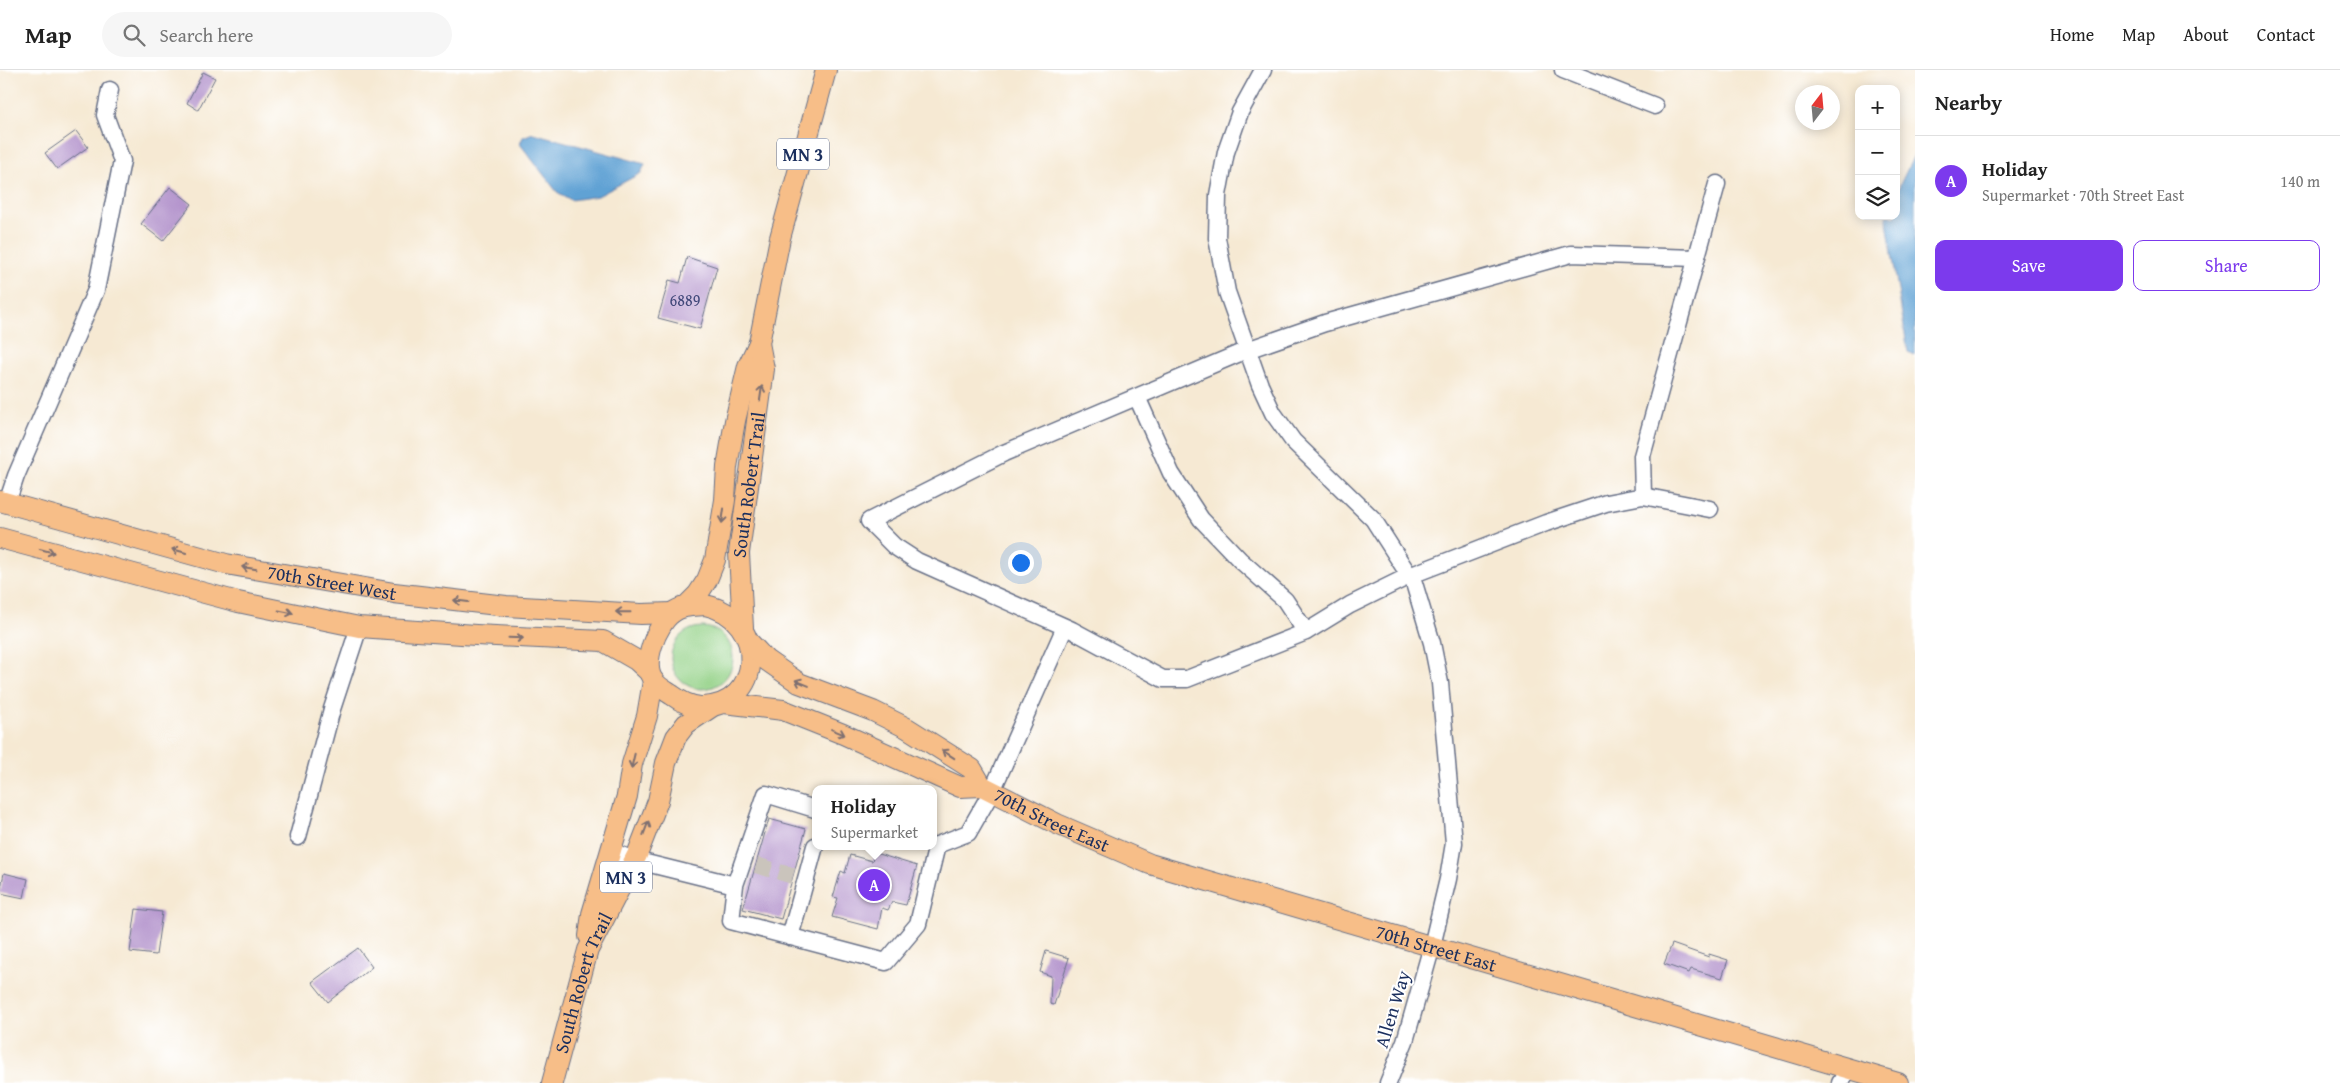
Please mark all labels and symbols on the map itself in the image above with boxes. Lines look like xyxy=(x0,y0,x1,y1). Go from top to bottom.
north arrow xyxy=(1795,85,1840,130)
road number: MN 3 xyxy=(777,138,829,170)
house number: 6889 xyxy=(670,288,701,312)
one-way arrow xyxy=(756,386,766,402)
street label: South Robert Trail xyxy=(725,410,772,559)
one-way arrow xyxy=(717,508,727,524)
one-way arrow xyxy=(171,546,187,556)
one-way arrow xyxy=(39,547,55,556)
your location xyxy=(1008,550,1034,576)
street label: 70th Street West xyxy=(265,557,399,607)
one-way arrow xyxy=(241,563,257,573)
one-way arrow xyxy=(454,596,470,606)
one-way arrow xyxy=(616,607,632,617)
one-way arrow xyxy=(277,608,293,617)
one-way arrow xyxy=(508,633,524,642)
one-way arrow xyxy=(795,678,810,688)
one-way arrow xyxy=(829,728,845,737)
one-way arrow xyxy=(941,749,955,759)
one-way arrow xyxy=(628,753,637,769)
street label: 70th Street East xyxy=(989,780,1114,859)
one-way arrow xyxy=(642,820,651,836)
road number: MN 3 xyxy=(600,862,652,892)
pin: A xyxy=(858,866,890,904)
street label: South Robert Trail xyxy=(547,907,619,1056)
street label: 70th Street East xyxy=(1372,917,1500,979)
street label: Allen Way xyxy=(1367,966,1417,1051)

